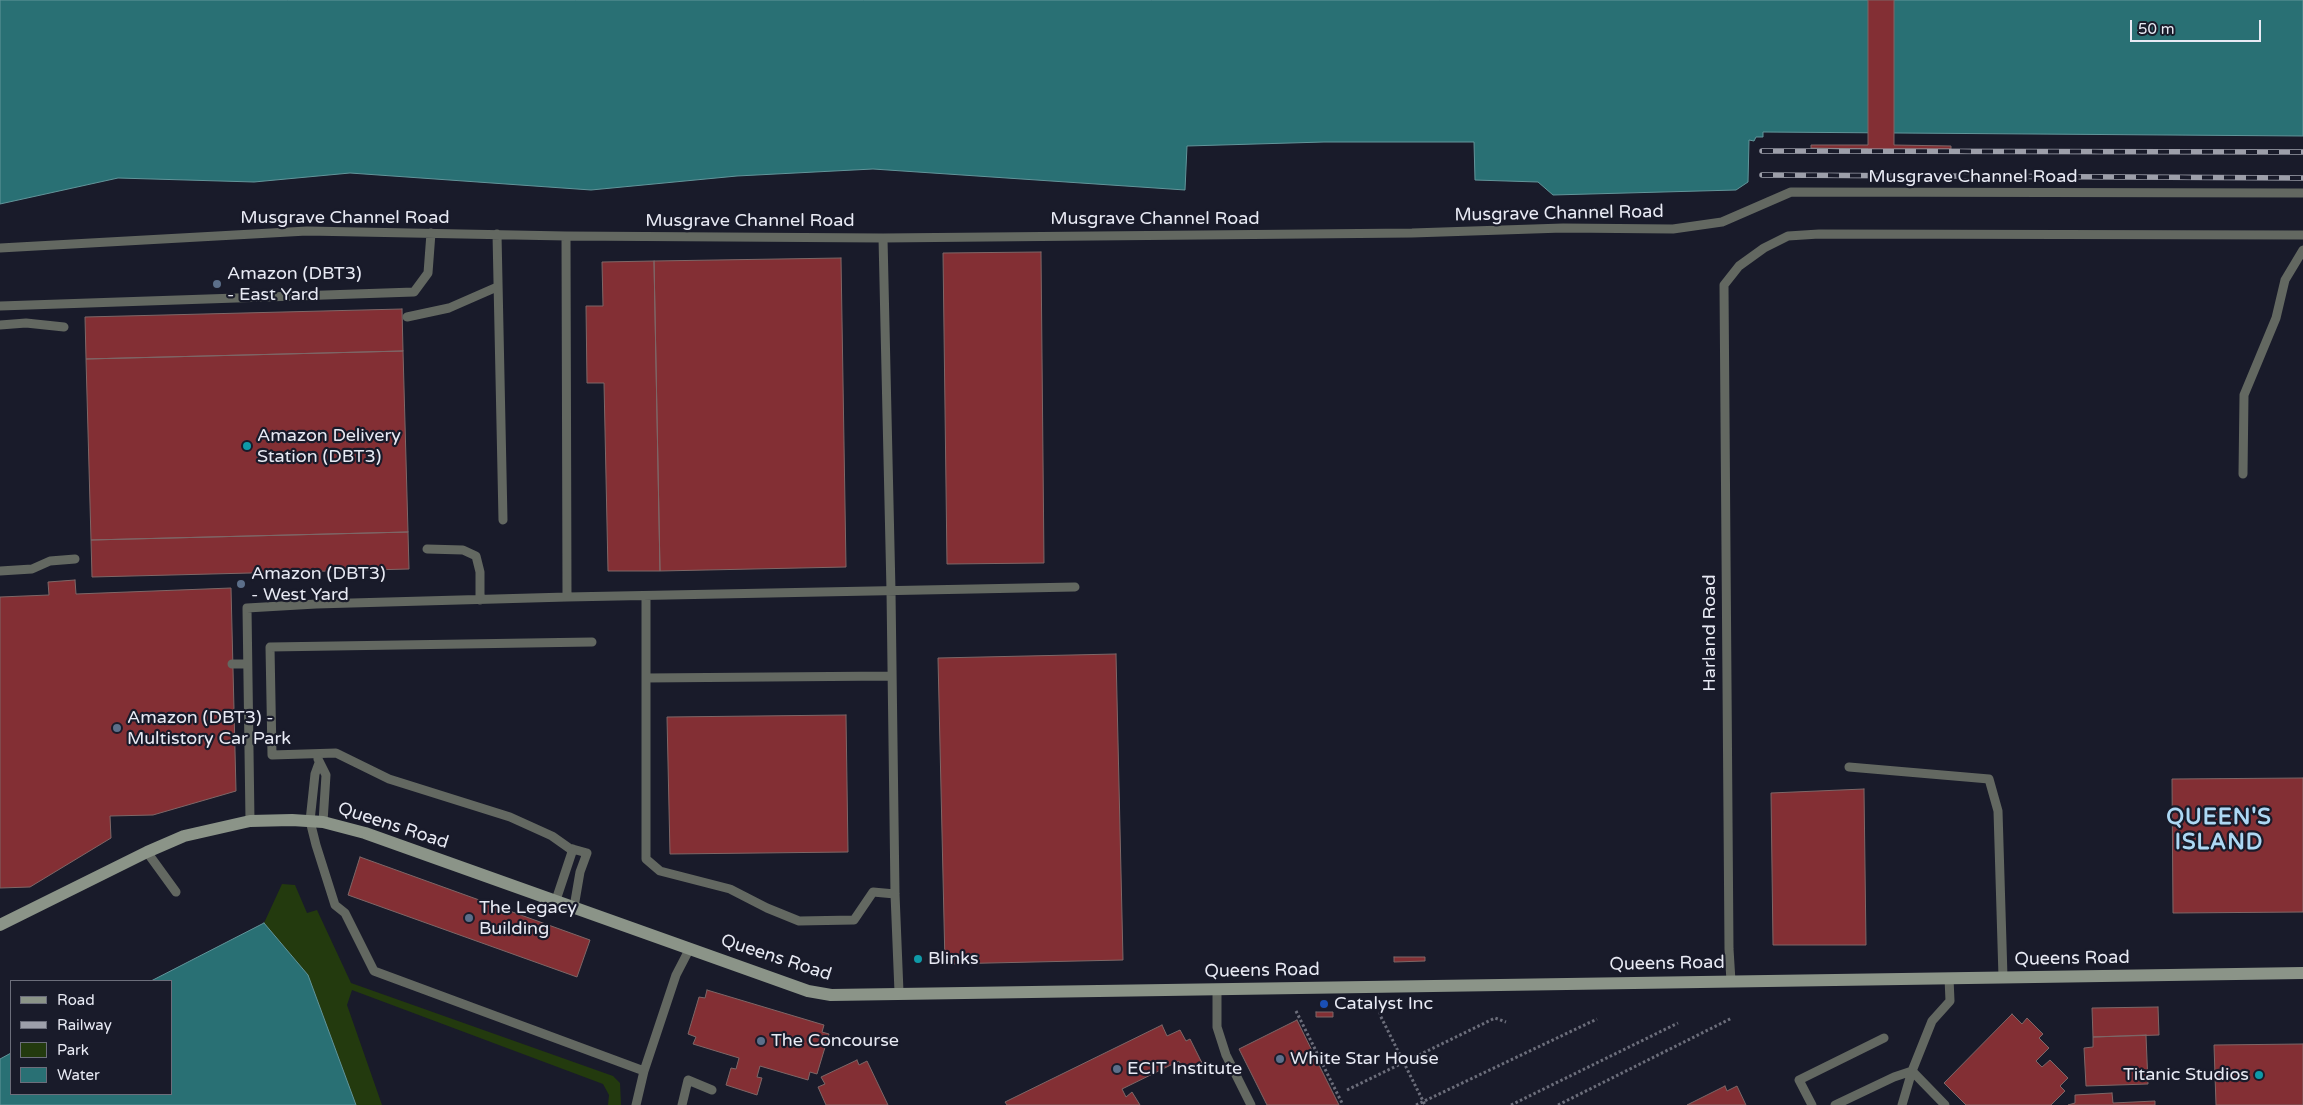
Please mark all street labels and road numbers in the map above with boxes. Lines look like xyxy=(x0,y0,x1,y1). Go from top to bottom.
street label: Musgrave Channel Road xyxy=(1868,166,2078,188)
street label: Musgrave Channel Road xyxy=(1454,201,1664,227)
street label: Musgrave Channel Road xyxy=(240,207,450,229)
street label: Musgrave Channel Road xyxy=(1050,208,1260,230)
street label: Musgrave Channel Road xyxy=(645,210,855,232)
street label: Harland Road xyxy=(1699,574,1721,692)
street label: Queens Road xyxy=(335,798,451,854)
street label: Queens Road xyxy=(718,930,834,986)
street label: Queens Road xyxy=(2014,947,2130,971)
street label: Queens Road xyxy=(1609,952,1725,976)
street label: Queens Road xyxy=(1204,959,1320,983)

